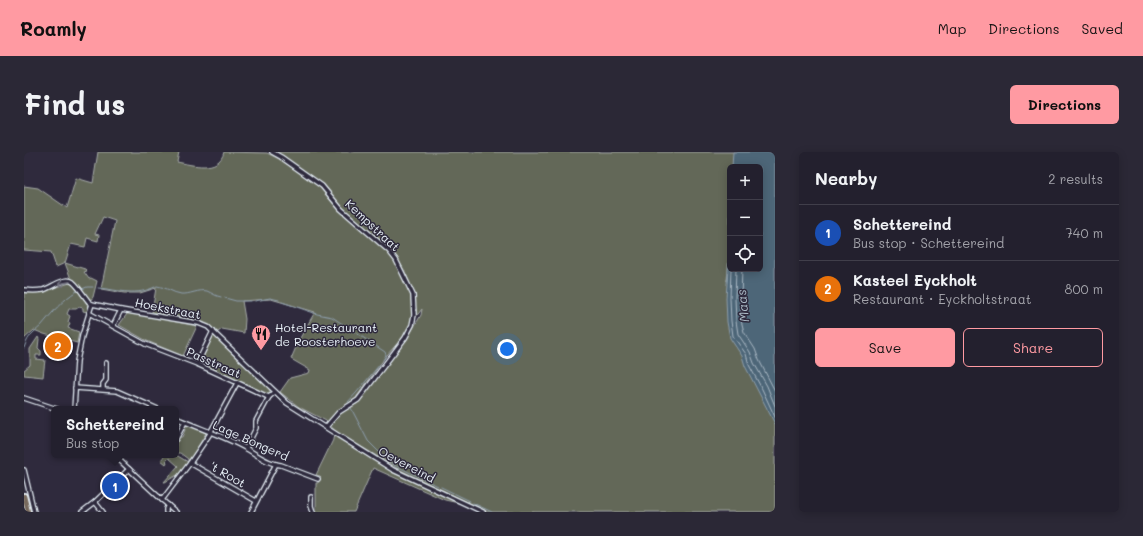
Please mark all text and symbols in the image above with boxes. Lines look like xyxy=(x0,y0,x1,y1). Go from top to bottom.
text: Roamly xyxy=(20,16,87,41)
text: Map xyxy=(938,19,966,38)
text: Directions xyxy=(988,19,1059,38)
text: Saved xyxy=(1081,19,1123,38)
button: Directions xyxy=(1010,85,1119,124)
text: Find us xyxy=(24,86,125,122)
map controls xyxy=(727,164,763,272)
button: + xyxy=(727,164,763,200)
text: Nearby xyxy=(815,167,877,189)
text: 2 results xyxy=(1048,170,1103,187)
street label: Kempstraat xyxy=(342,196,404,254)
button: − xyxy=(727,200,763,236)
text: Schettereind xyxy=(853,214,951,234)
text: 1 xyxy=(825,224,831,241)
text: 740 m xyxy=(1066,224,1103,241)
text: Bus stop · Schettereind xyxy=(853,234,1004,251)
button: locate xyxy=(727,236,763,272)
text: Kasteel Eyckholt xyxy=(853,270,977,290)
one-way arrow xyxy=(57,279,70,287)
text: 2 xyxy=(824,280,832,297)
text: 800 m xyxy=(1065,280,1103,297)
water label: Maas xyxy=(732,289,752,323)
text: Restaurant · Eyckholtstraat xyxy=(853,290,1031,307)
street label: Hoekstraat xyxy=(134,294,202,322)
place label: Hotel-Restaurant de Roosterhoeve xyxy=(275,319,377,349)
restaurant icon: Hotel-Restaurant de Roosterhoeve xyxy=(250,323,272,351)
button: Save xyxy=(815,328,955,367)
button: Share xyxy=(963,328,1103,367)
pin: 2 xyxy=(45,331,71,361)
your location xyxy=(497,339,517,359)
street label: Passtraat xyxy=(184,343,244,381)
popup xyxy=(51,406,179,458)
text: Schettereind xyxy=(66,414,164,434)
street label: Lage Bongerd xyxy=(211,416,292,464)
text: Bus stop xyxy=(66,434,119,451)
street label: Oevereind xyxy=(376,442,439,486)
street label: 't Root xyxy=(207,457,249,491)
pin: 1 xyxy=(102,471,128,501)

